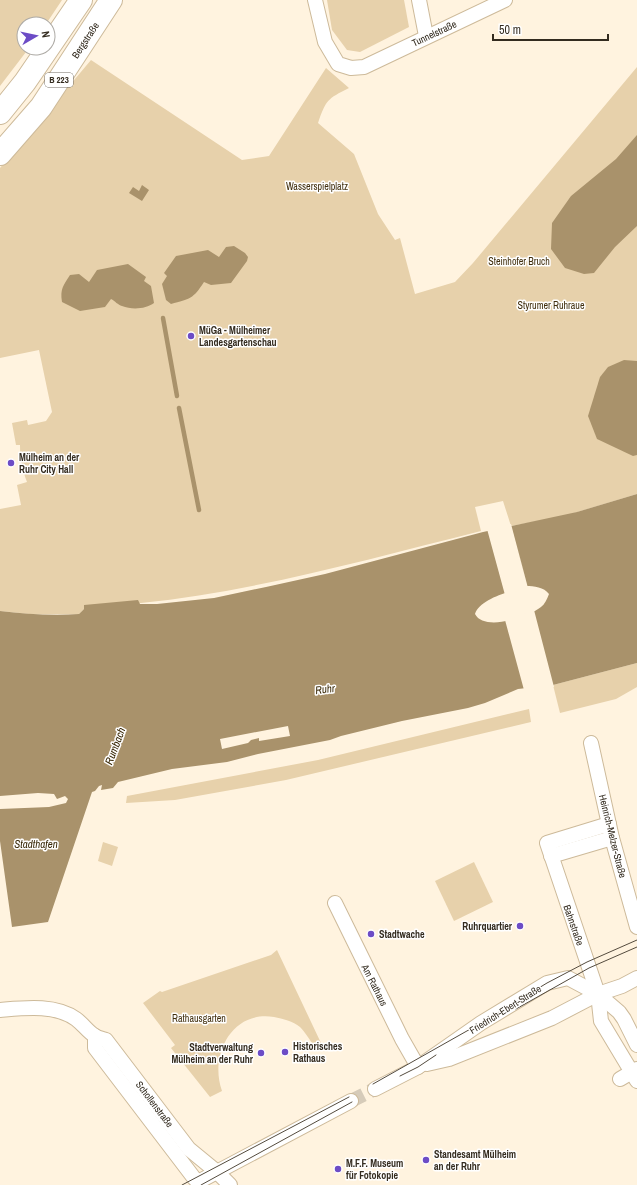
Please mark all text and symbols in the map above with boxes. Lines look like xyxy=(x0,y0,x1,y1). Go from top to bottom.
north arrow xyxy=(16,16,56,56)
scale bar xyxy=(493,16,608,42)
street label: Tunnelstraße xyxy=(410,17,459,49)
street label: Bergstraße xyxy=(69,19,102,61)
text: 50 m xyxy=(499,22,521,38)
text: N xyxy=(38,30,53,39)
road number: B 223 xyxy=(45,73,73,87)
park label: Wasserspielplatz xyxy=(286,180,348,193)
park label: Steinhofer Bruch xyxy=(488,255,550,268)
park label: Styrumer Ruhraue xyxy=(518,299,585,312)
place label: MüGa - Mülheimer Landesgartenschau xyxy=(199,324,276,349)
marker: MüGa - Mülheimer Landesgartenschau xyxy=(186,331,196,341)
place label: Mülheim an der Ruhr City Hall xyxy=(19,451,80,476)
marker: Mülheim an der Ruhr City Hall xyxy=(6,458,16,468)
water label: Ruhr xyxy=(314,681,337,697)
water label: Rumbach xyxy=(102,725,128,767)
street label: Heinrich-Melzer-Straße xyxy=(596,793,629,880)
water label: Stadthafen xyxy=(14,837,58,851)
street label: Bahnstraße xyxy=(560,903,587,948)
place label: Ruhrquartier xyxy=(462,920,513,933)
marker: Ruhrquartier xyxy=(515,921,525,931)
place label: Stadtwache xyxy=(379,928,425,941)
marker: Stadtwache xyxy=(366,929,376,939)
street label: Am Rathaus xyxy=(358,961,391,1008)
street label: Friedrich-Ebert-Straße xyxy=(467,982,544,1037)
park label: Rathausgarten xyxy=(172,1012,226,1025)
place label: Historisches Rathaus xyxy=(293,1040,343,1065)
place label: Stadtverwaltung Mülheim an der Ruhr xyxy=(171,1041,254,1066)
marker: Historisches Rathaus xyxy=(280,1047,290,1057)
marker: Stadtverwaltung Mülheim an der Ruhr xyxy=(256,1048,266,1058)
street label: Schollenstraße xyxy=(133,1079,177,1130)
place label: Standesamt Mülheim an der Ruhr xyxy=(434,1148,516,1173)
marker: Standesamt Mülheim an der Ruhr xyxy=(421,1155,431,1165)
place label: M.F.F. Museum für Fotokopie xyxy=(346,1157,403,1182)
marker: M.F.F. Museum für Fotokopie xyxy=(333,1164,343,1174)

